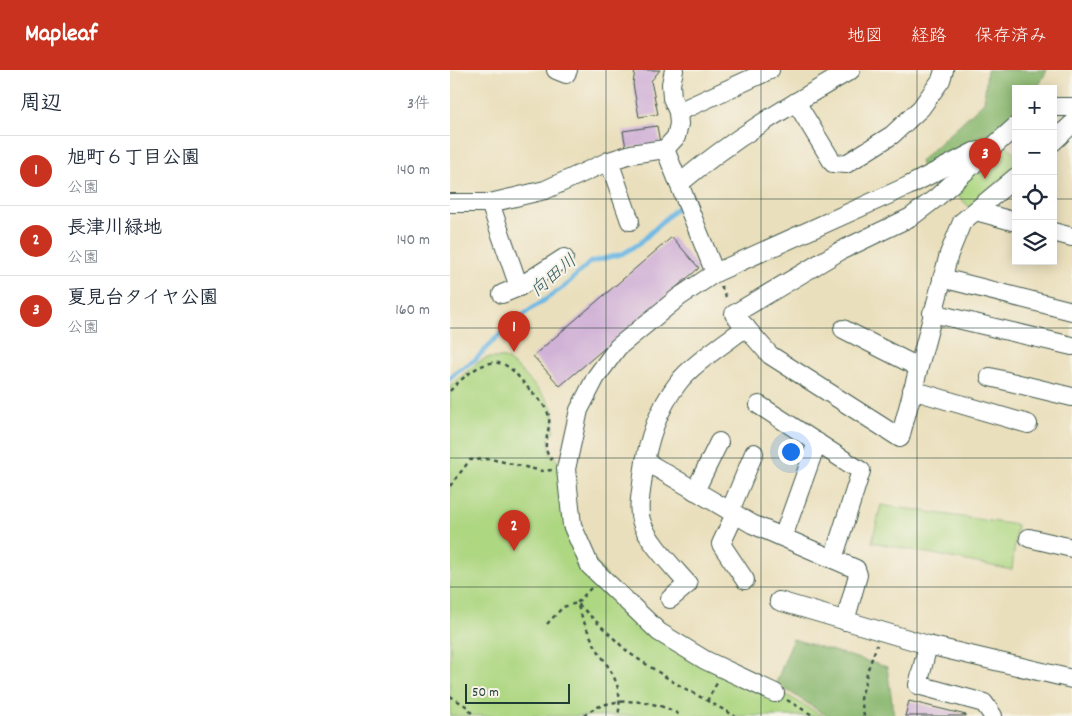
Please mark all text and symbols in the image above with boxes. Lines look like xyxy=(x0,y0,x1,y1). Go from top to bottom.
text: Mapleaf xyxy=(25,18,97,52)
text: 地図 xyxy=(847,25,883,50)
text: 経路 xyxy=(911,25,947,50)
text: 保存済み xyxy=(975,25,1047,50)
map controls xyxy=(1012,85,1057,265)
button: + xyxy=(1012,85,1057,130)
text: 周辺 xyxy=(20,90,62,120)
text: 3件 xyxy=(407,93,430,116)
button: − xyxy=(1012,130,1057,175)
pin: 3 xyxy=(969,138,1001,179)
text: 旭町６丁目公園 xyxy=(67,146,200,173)
text: 1 xyxy=(34,159,38,182)
text: 140 m xyxy=(396,159,430,182)
button: locate xyxy=(1012,175,1057,220)
text: 公園 xyxy=(67,177,99,200)
text: 長津川緑地 xyxy=(67,216,162,243)
button: layers xyxy=(1012,220,1057,265)
text: 2 xyxy=(33,229,40,252)
text: 140 m xyxy=(396,229,430,252)
text: 公園 xyxy=(67,247,99,270)
water label: 向田川 xyxy=(526,250,583,304)
text: 夏見台タイヤ公園 xyxy=(67,286,218,313)
text: 3 xyxy=(32,299,40,322)
text: 160 m xyxy=(395,299,430,322)
pin: 1 xyxy=(498,311,530,352)
text: 公園 xyxy=(67,317,99,340)
your location xyxy=(778,439,804,465)
pin: 2 xyxy=(498,510,530,551)
scale bar xyxy=(465,681,570,704)
text: 50 m xyxy=(472,683,499,703)

